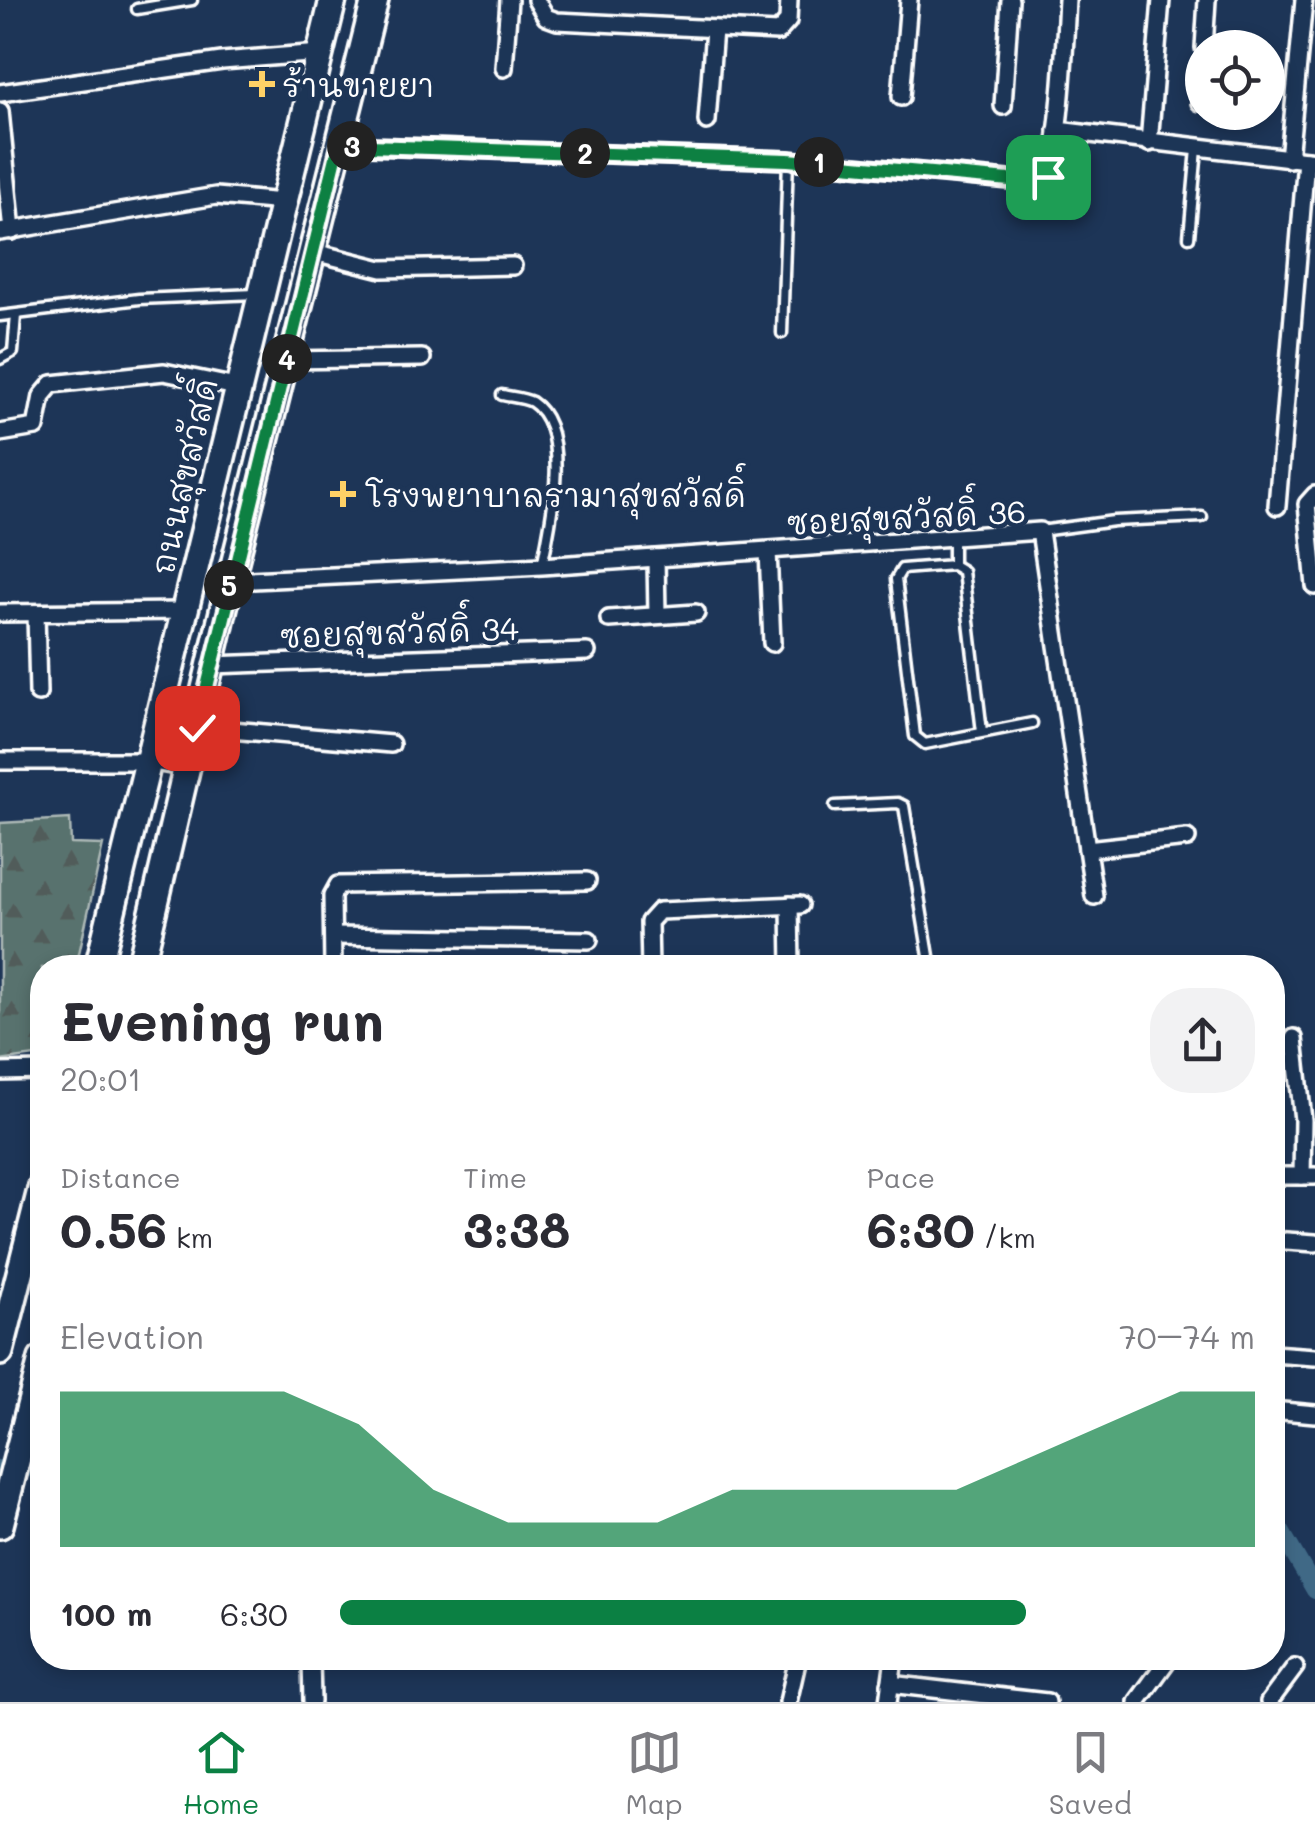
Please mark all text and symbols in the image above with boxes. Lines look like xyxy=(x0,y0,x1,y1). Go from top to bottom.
map controls xyxy=(1185,30,1285,130)
button: locate xyxy=(1185,30,1285,130)
place label: ร้านขายยา xyxy=(282,63,434,105)
marker: ร้านขายยา xyxy=(251,73,273,95)
pin: 3 xyxy=(327,121,377,171)
text: 3 xyxy=(344,128,360,164)
pin: 2 xyxy=(560,128,610,178)
text: 2 xyxy=(577,135,593,171)
pin xyxy=(1006,135,1091,220)
pin: 1 xyxy=(794,137,844,187)
text: 1 xyxy=(813,144,825,180)
icon: arrive xyxy=(1021,150,1076,205)
pin: 4 xyxy=(262,334,312,384)
text: 4 xyxy=(278,341,296,377)
street label: ถนนสุขสวัสดิ์ xyxy=(130,371,231,580)
place label: โรงพยาบาลรามาสุขสวัสดิ์ xyxy=(365,463,746,520)
street label: ซอยสุขสวัสดิ์ 36 xyxy=(785,479,1027,548)
marker: โรงพยาบาลรามาสุขสวัสดิ์ xyxy=(330,481,356,507)
pin: 5 xyxy=(204,560,254,610)
text: 5 xyxy=(221,567,237,603)
street label: ซอยสุขสวัสดิ์ 34 xyxy=(278,596,520,661)
pin xyxy=(155,686,240,771)
icon: check xyxy=(170,701,225,756)
text: Evening run xyxy=(60,983,384,1055)
button: share xyxy=(1150,988,1255,1093)
text: 20:01 xyxy=(60,1057,142,1099)
text: Distance xyxy=(60,1159,181,1195)
text: Time xyxy=(463,1159,527,1195)
text: Pace xyxy=(867,1159,935,1195)
text: 0.56 xyxy=(60,1195,167,1261)
text: 3:38 xyxy=(463,1195,570,1261)
text: 6:30 xyxy=(867,1195,975,1261)
text: km xyxy=(167,1219,213,1255)
text: /km xyxy=(975,1219,1036,1255)
text: Elevation xyxy=(60,1315,204,1357)
text: 70–74 m xyxy=(1119,1315,1255,1357)
text: 100 m xyxy=(60,1592,152,1634)
text: 6:30 xyxy=(220,1592,288,1634)
tab: Home xyxy=(183,1725,259,1821)
tab: Map xyxy=(626,1725,683,1821)
tab: Saved xyxy=(1049,1725,1132,1821)

